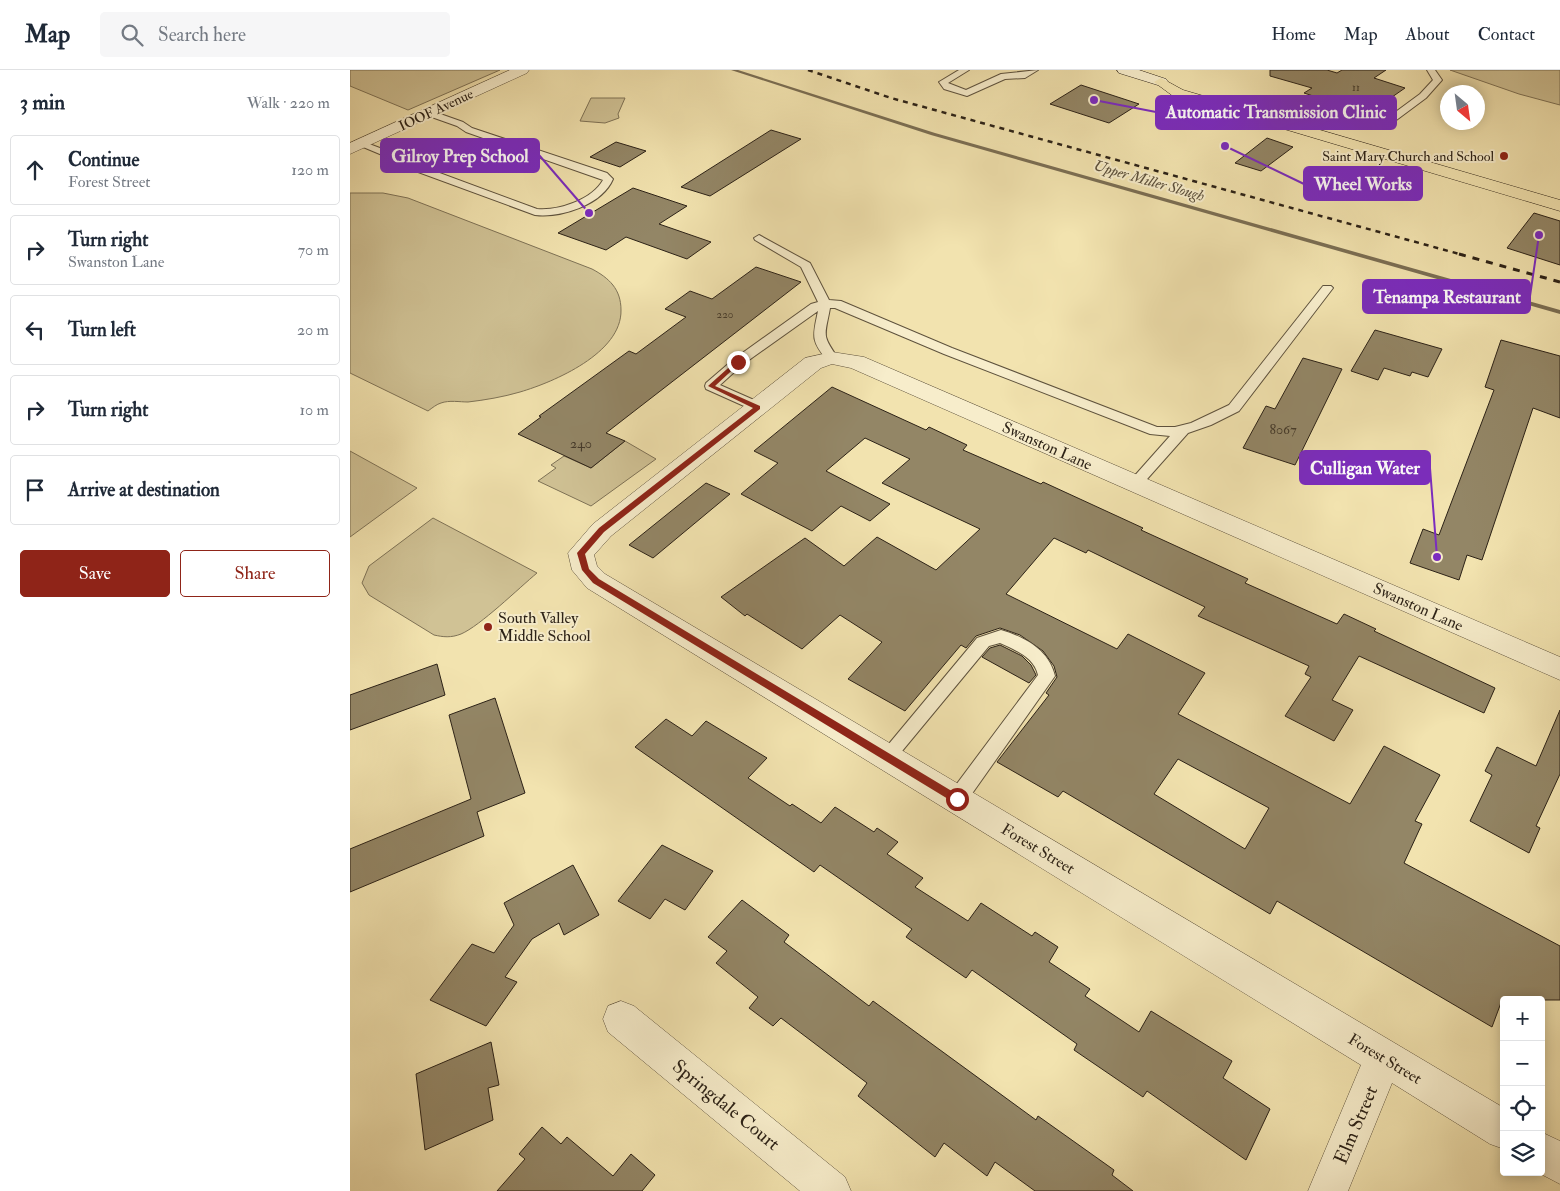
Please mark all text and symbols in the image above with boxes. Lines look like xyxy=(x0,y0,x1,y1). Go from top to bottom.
search box xyxy=(100,12,450,57)
text: Map xyxy=(25,19,70,50)
icon: search xyxy=(118,21,146,49)
text: Search here xyxy=(158,23,246,47)
text: Home xyxy=(1271,23,1316,46)
text: Map xyxy=(1344,23,1378,46)
text: About xyxy=(1406,23,1450,46)
text: Contact xyxy=(1478,23,1535,46)
house number: 11 xyxy=(1352,81,1360,94)
street label: IOOF Avenue xyxy=(396,85,476,135)
north arrow xyxy=(1440,85,1485,130)
text: 3 min xyxy=(20,89,65,116)
text: Walk · 220 m xyxy=(247,93,330,113)
callout: Automatic Transmission Clinic xyxy=(1156,96,1396,129)
text: Automatic Transmission Clinic xyxy=(1165,101,1387,124)
callout: Gilroy Prep School xyxy=(381,139,539,172)
text: Gilroy Prep School xyxy=(391,145,529,168)
text: Continue xyxy=(68,148,139,172)
place label: Saint Mary Church and School xyxy=(1322,148,1494,166)
marker: Saint Mary Church and School xyxy=(1498,150,1510,162)
icon: ahead xyxy=(21,156,49,184)
water label: Upper Miller Slough xyxy=(1091,156,1207,206)
text: 120 m xyxy=(291,160,329,180)
callout: Wheel Works xyxy=(1304,167,1422,200)
text: Forest Street xyxy=(68,172,151,192)
text: Wheel Works xyxy=(1313,173,1412,196)
text: Turn right xyxy=(68,228,148,252)
icon: right xyxy=(21,236,49,264)
text: 70 m xyxy=(298,240,329,260)
text: Swanston Lane xyxy=(68,252,164,272)
callout: Tenampa Restaurant xyxy=(1363,280,1530,313)
text: Tenampa Restaurant xyxy=(1372,286,1521,309)
house number: 220 xyxy=(717,308,734,321)
icon: left xyxy=(21,316,49,344)
text: Turn left xyxy=(68,318,136,342)
text: 20 m xyxy=(297,320,329,340)
route end xyxy=(727,351,750,374)
icon: right xyxy=(21,396,49,424)
text: Turn right xyxy=(68,398,148,422)
text: 10 m xyxy=(299,400,329,420)
street label: Swanston Lane xyxy=(999,417,1095,475)
house number: 8067 xyxy=(1269,421,1297,438)
house number: 240 xyxy=(570,435,592,452)
callout: Culligan Water xyxy=(1300,451,1430,484)
text: Culligan Water xyxy=(1310,457,1420,480)
icon: arrive xyxy=(21,476,49,504)
text: Arrive at destination xyxy=(68,478,220,502)
button: Save xyxy=(20,550,170,597)
button: Share xyxy=(180,550,330,597)
street label: Swanston Lane xyxy=(1370,578,1466,636)
place label: South Valley Middle School xyxy=(498,608,591,646)
marker: South Valley Middle School xyxy=(482,621,494,633)
route start xyxy=(946,788,969,811)
street label: Forest Street xyxy=(997,819,1079,879)
map controls xyxy=(1500,996,1545,1176)
button: + xyxy=(1500,996,1545,1041)
street label: Forest Street xyxy=(1344,1029,1426,1089)
button: − xyxy=(1500,1041,1545,1086)
street label: Springdale Court xyxy=(667,1054,785,1156)
street label: Elm Street xyxy=(1329,1082,1383,1168)
button: locate xyxy=(1500,1086,1545,1131)
button: layers xyxy=(1500,1131,1545,1176)

